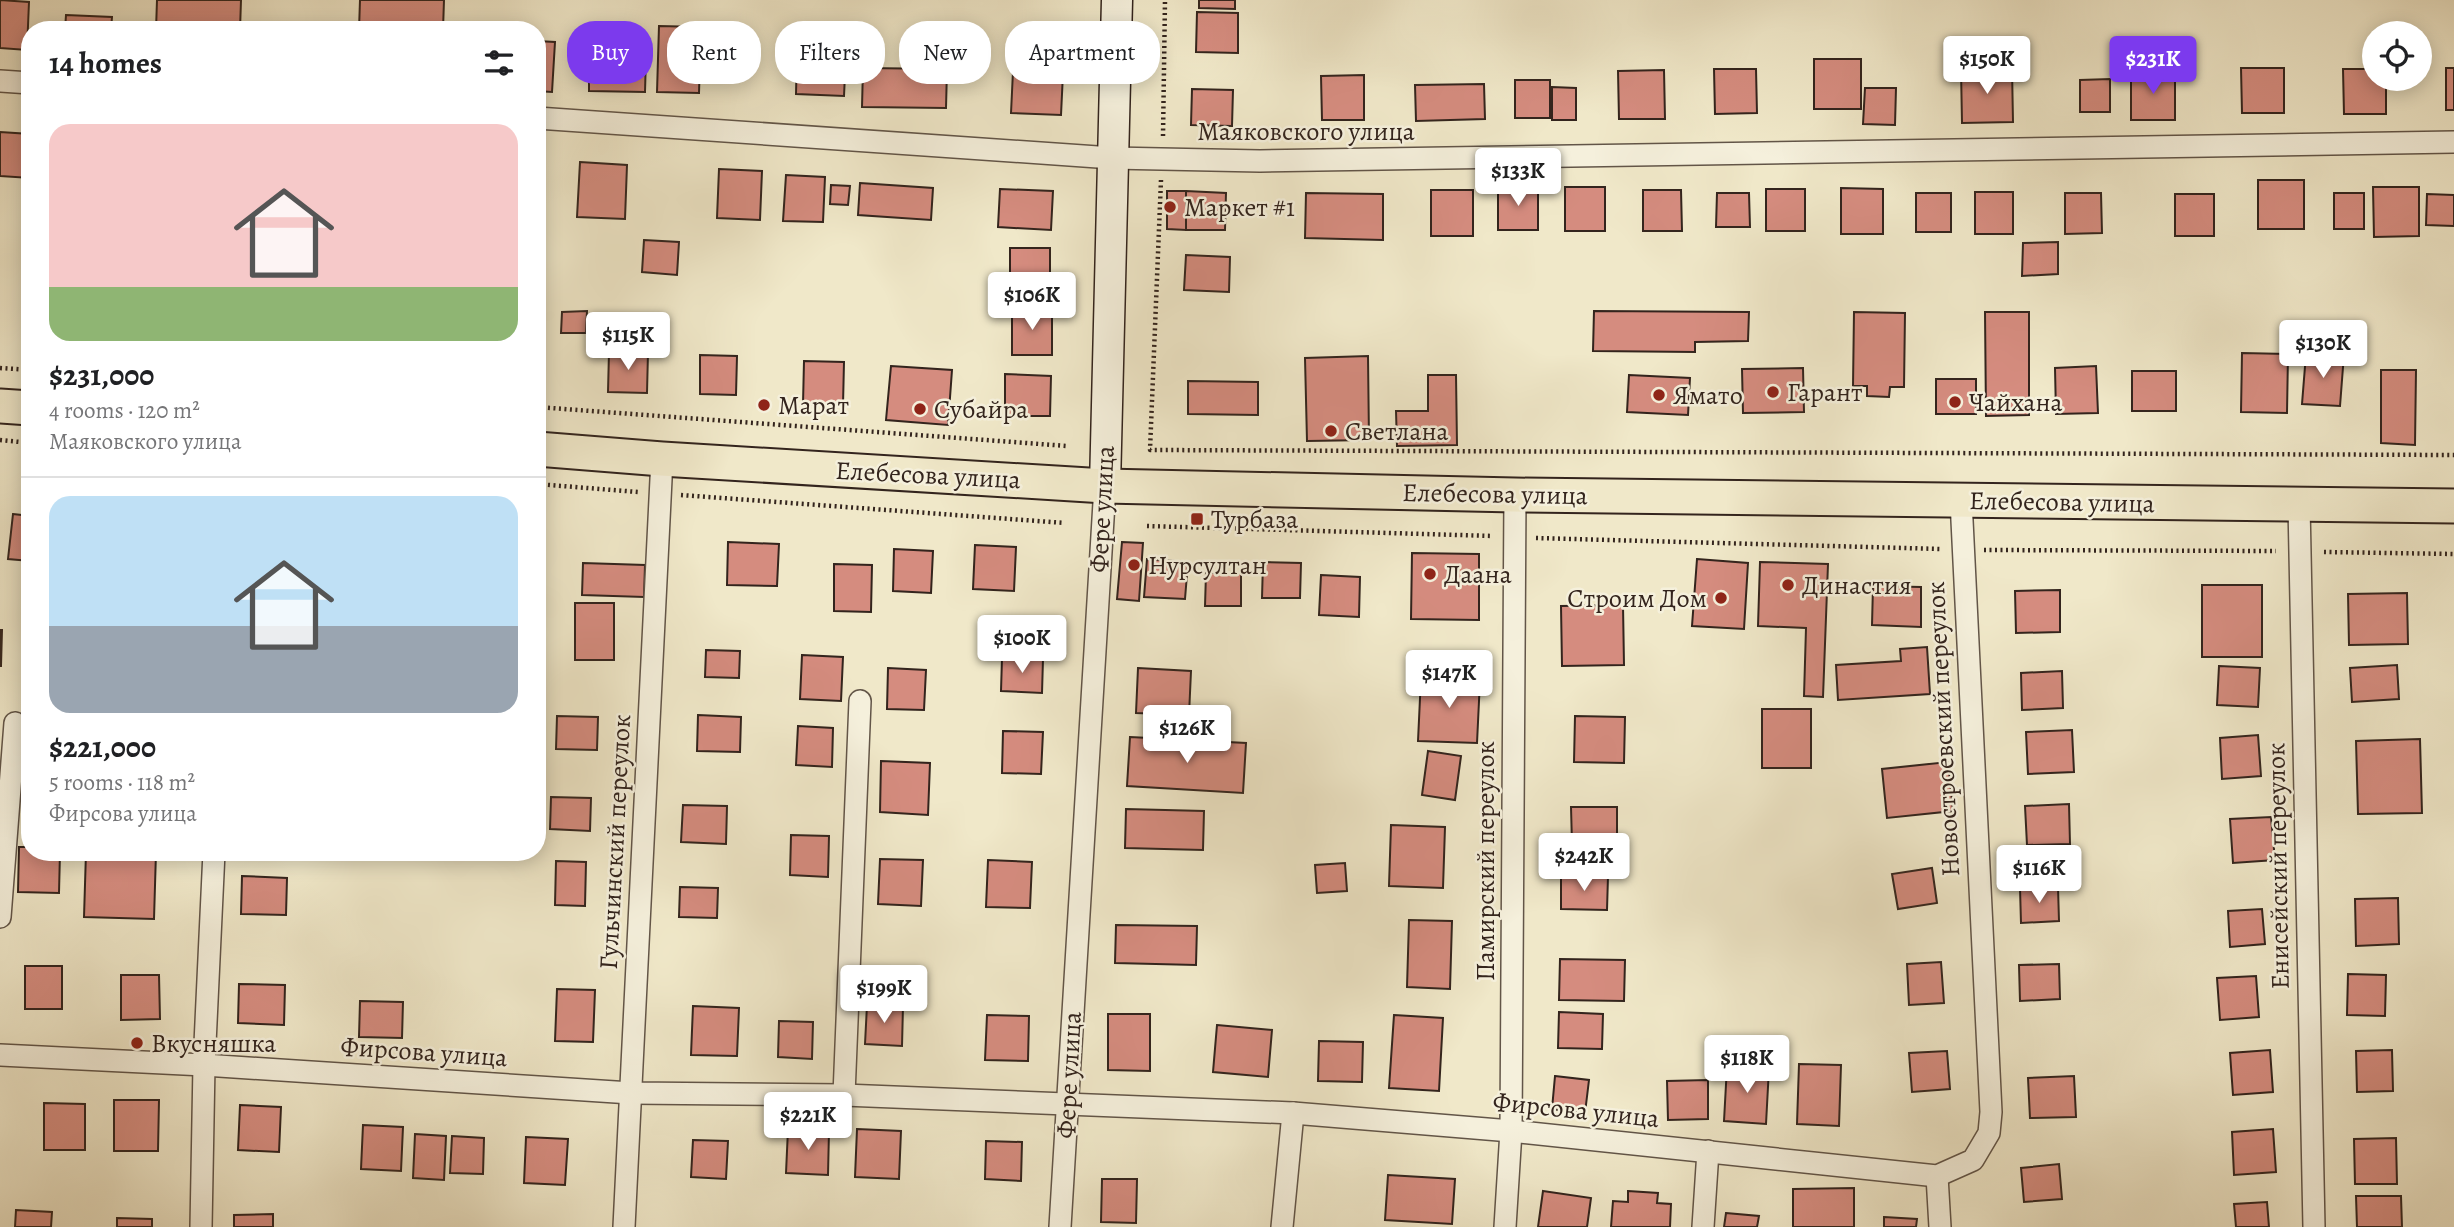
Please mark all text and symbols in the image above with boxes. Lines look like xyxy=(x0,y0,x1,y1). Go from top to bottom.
chip: Buy xyxy=(567,21,653,84)
chip: Rent xyxy=(667,21,761,84)
chip: Filters xyxy=(775,21,885,84)
chip: New xyxy=(899,21,991,84)
chip: Apartment xyxy=(1005,21,1160,84)
map controls xyxy=(2362,21,2432,91)
button: locate xyxy=(2362,21,2432,91)
pin: $150K xyxy=(1938,36,2036,96)
pin: $231K xyxy=(2104,36,2202,96)
text: 14 homes xyxy=(49,43,162,83)
text: $150K xyxy=(1959,43,2015,74)
text: $231K xyxy=(2125,43,2181,74)
icon: filters xyxy=(480,44,518,82)
street label: Маяковского улица xyxy=(1197,114,1415,149)
pin: $133K xyxy=(1469,148,1567,208)
text: $133K xyxy=(1491,155,1545,186)
icon: home xyxy=(221,170,347,296)
place label: Маркет #1 xyxy=(1184,190,1295,225)
marker: Маркет #1 xyxy=(1162,199,1178,215)
pin: $106K xyxy=(983,272,1081,332)
text: $106K xyxy=(1004,279,1060,310)
pin: $115K xyxy=(579,312,677,372)
text: $115K xyxy=(602,319,654,350)
pin: $130K xyxy=(2274,320,2372,380)
text: $130K xyxy=(2295,327,2351,358)
text: $231,000 xyxy=(49,355,154,395)
place label: Гарант xyxy=(1787,375,1863,410)
place label: Ямато xyxy=(1673,378,1743,413)
marker: Гарант xyxy=(1765,384,1781,400)
place label: Чайхана xyxy=(1969,385,2063,420)
marker: Ямато xyxy=(1651,387,1667,403)
place label: Марат xyxy=(778,388,849,423)
place label: Субайра xyxy=(934,392,1028,427)
marker: Чайхана xyxy=(1947,394,1963,410)
text: 4 rooms · 120 m² xyxy=(49,395,200,426)
marker: Марат xyxy=(756,397,772,413)
marker: Субайра xyxy=(912,401,928,417)
place label: Светлана xyxy=(1345,414,1449,449)
marker: Светлана xyxy=(1323,423,1339,439)
text: Маяковского улица xyxy=(49,426,242,457)
street label: Фере улица xyxy=(1081,445,1123,573)
street label: Елебесова улица xyxy=(834,453,1022,497)
street label: Елебесова улица xyxy=(1402,475,1588,513)
street label: Елебесова улица xyxy=(1969,483,2155,521)
place label: Турбаза xyxy=(1211,502,1298,537)
marker: Турбаза xyxy=(1189,511,1205,527)
icon: home xyxy=(221,542,347,668)
place label: Нурсултан xyxy=(1148,548,1267,583)
marker: Нурсултан xyxy=(1126,557,1142,573)
place label: Даана xyxy=(1444,557,1512,592)
marker: Даана xyxy=(1422,566,1438,582)
place label: Династия xyxy=(1802,568,1912,603)
marker: Династия xyxy=(1780,577,1796,593)
place label: Строим Дом xyxy=(1567,581,1707,616)
street label: Новостроевский переулок xyxy=(1918,581,1968,877)
marker: Строим Дом xyxy=(1713,590,1729,606)
pin: $100K xyxy=(973,616,1071,675)
text: $100K xyxy=(993,622,1051,653)
pin: $147K xyxy=(1400,650,1498,710)
text: $147K xyxy=(1422,657,1476,688)
pin: $126K xyxy=(1138,706,1236,765)
text: $126K xyxy=(1159,712,1215,743)
street label: Гульчинский переулок xyxy=(591,713,639,971)
text: $221,000 xyxy=(49,727,156,767)
street label: Памирский переулок xyxy=(1468,741,1503,981)
street label: Енисейский переулок xyxy=(2258,742,2298,990)
text: 5 rooms · 118 m² xyxy=(49,767,195,798)
text: Фирсова улица xyxy=(49,798,197,829)
pin: $242K xyxy=(1535,834,1633,893)
text: $242K xyxy=(1555,840,1613,871)
pin: $116K xyxy=(1990,846,2088,905)
text: $116K xyxy=(2012,852,2066,883)
pin: $199K xyxy=(835,965,933,1025)
text: $199K xyxy=(856,972,912,1003)
street label: Фере улица xyxy=(1048,1011,1090,1139)
place label: Вкусняшка xyxy=(151,1026,276,1061)
street label: Фирсова улица xyxy=(339,1029,509,1075)
marker: Вкусняшка xyxy=(129,1035,145,1051)
pin: $118K xyxy=(1698,1036,1796,1095)
text: $118K xyxy=(1720,1042,1774,1073)
street label: Фирсова улица xyxy=(1491,1084,1661,1136)
pin: $221K xyxy=(759,1092,857,1152)
text: $221K xyxy=(780,1099,836,1130)

